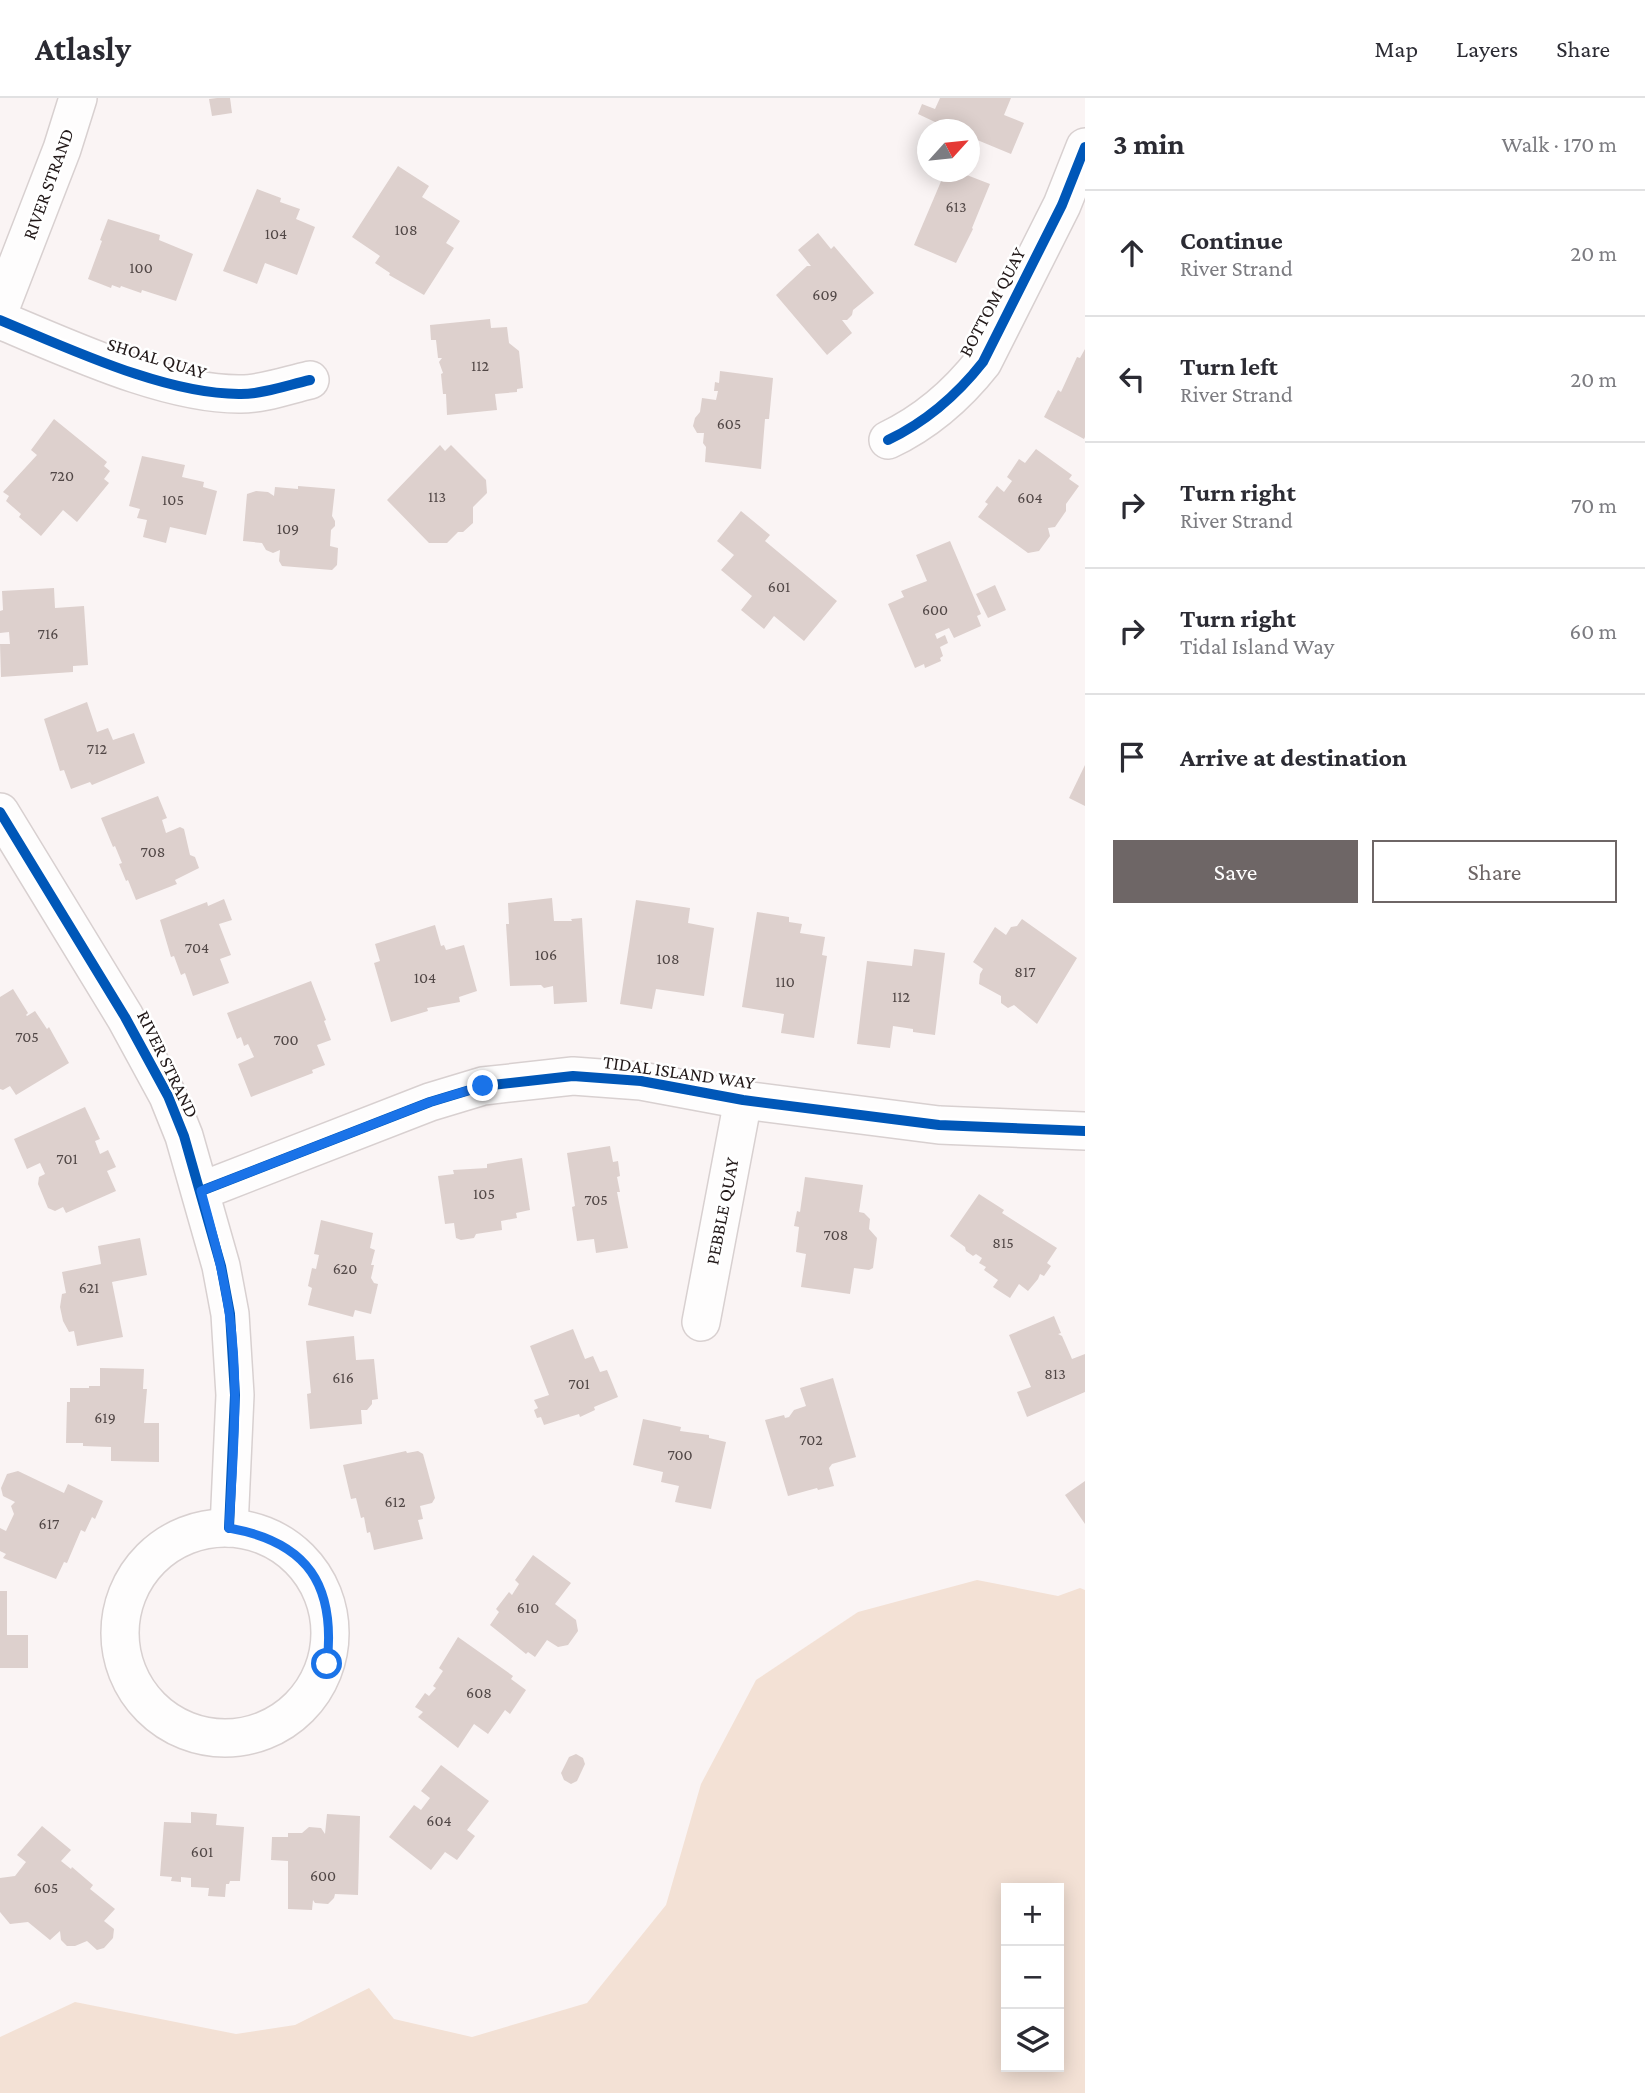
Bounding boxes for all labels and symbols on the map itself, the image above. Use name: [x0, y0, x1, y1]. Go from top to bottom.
north arrow: [917, 119, 980, 182]
street label: RIVER STRAND: [18, 126, 78, 242]
house number: 613: [945, 198, 967, 215]
house number: 108: [395, 221, 417, 238]
house number: 104: [265, 225, 287, 242]
street label: BOTTOM QUAY: [954, 243, 1030, 360]
house number: 100: [129, 259, 153, 276]
house number: 609: [812, 286, 838, 303]
street label: SHOAL QUAY: [105, 333, 210, 383]
house number: 112: [471, 357, 490, 374]
house number: 605: [717, 415, 741, 432]
house number: 720: [50, 467, 74, 484]
house number: 113: [428, 488, 446, 505]
house number: 604: [1017, 489, 1043, 506]
house number: 105: [162, 491, 184, 508]
house number: 109: [277, 520, 299, 537]
house number: 601: [768, 578, 790, 595]
house number: 600: [922, 601, 948, 618]
house number: 716: [38, 625, 58, 642]
house number: 712: [87, 740, 108, 757]
house number: 708: [141, 843, 165, 860]
house number: 704: [185, 939, 209, 956]
house number: 106: [535, 946, 557, 963]
house number: 108: [657, 950, 679, 967]
house number: 817: [1014, 963, 1036, 980]
house number: 104: [414, 969, 436, 986]
house number: 110: [775, 973, 795, 990]
house number: 112: [892, 988, 911, 1005]
street label: RIVER STRAND: [133, 1007, 203, 1121]
house number: 705: [15, 1028, 39, 1045]
house number: 700: [273, 1031, 299, 1048]
street label: TIDAL ISLAND WAY: [602, 1051, 757, 1093]
route end: [467, 1070, 498, 1101]
house number: 701: [56, 1150, 78, 1167]
street label: PEBBLE QUAY: [701, 1155, 743, 1266]
house number: 105: [473, 1185, 495, 1202]
house number: 705: [584, 1191, 608, 1208]
house number: 708: [824, 1226, 848, 1243]
house number: 815: [992, 1234, 1014, 1251]
house number: 620: [333, 1260, 357, 1277]
house number: 621: [79, 1279, 99, 1296]
house number: 813: [1044, 1365, 1066, 1382]
house number: 616: [332, 1369, 354, 1386]
house number: 701: [568, 1375, 590, 1392]
house number: 619: [94, 1409, 116, 1426]
house number: 702: [799, 1431, 823, 1448]
house number: 700: [667, 1446, 693, 1463]
house number: 612: [384, 1493, 406, 1510]
house number: 617: [39, 1515, 60, 1532]
house number: 610: [517, 1599, 539, 1616]
route start: [311, 1648, 342, 1679]
house number: 608: [466, 1684, 492, 1701]
house number: 604: [426, 1812, 452, 1829]
house number: 601: [191, 1843, 213, 1860]
house number: 600: [310, 1867, 336, 1884]
house number: 605: [34, 1879, 58, 1896]

